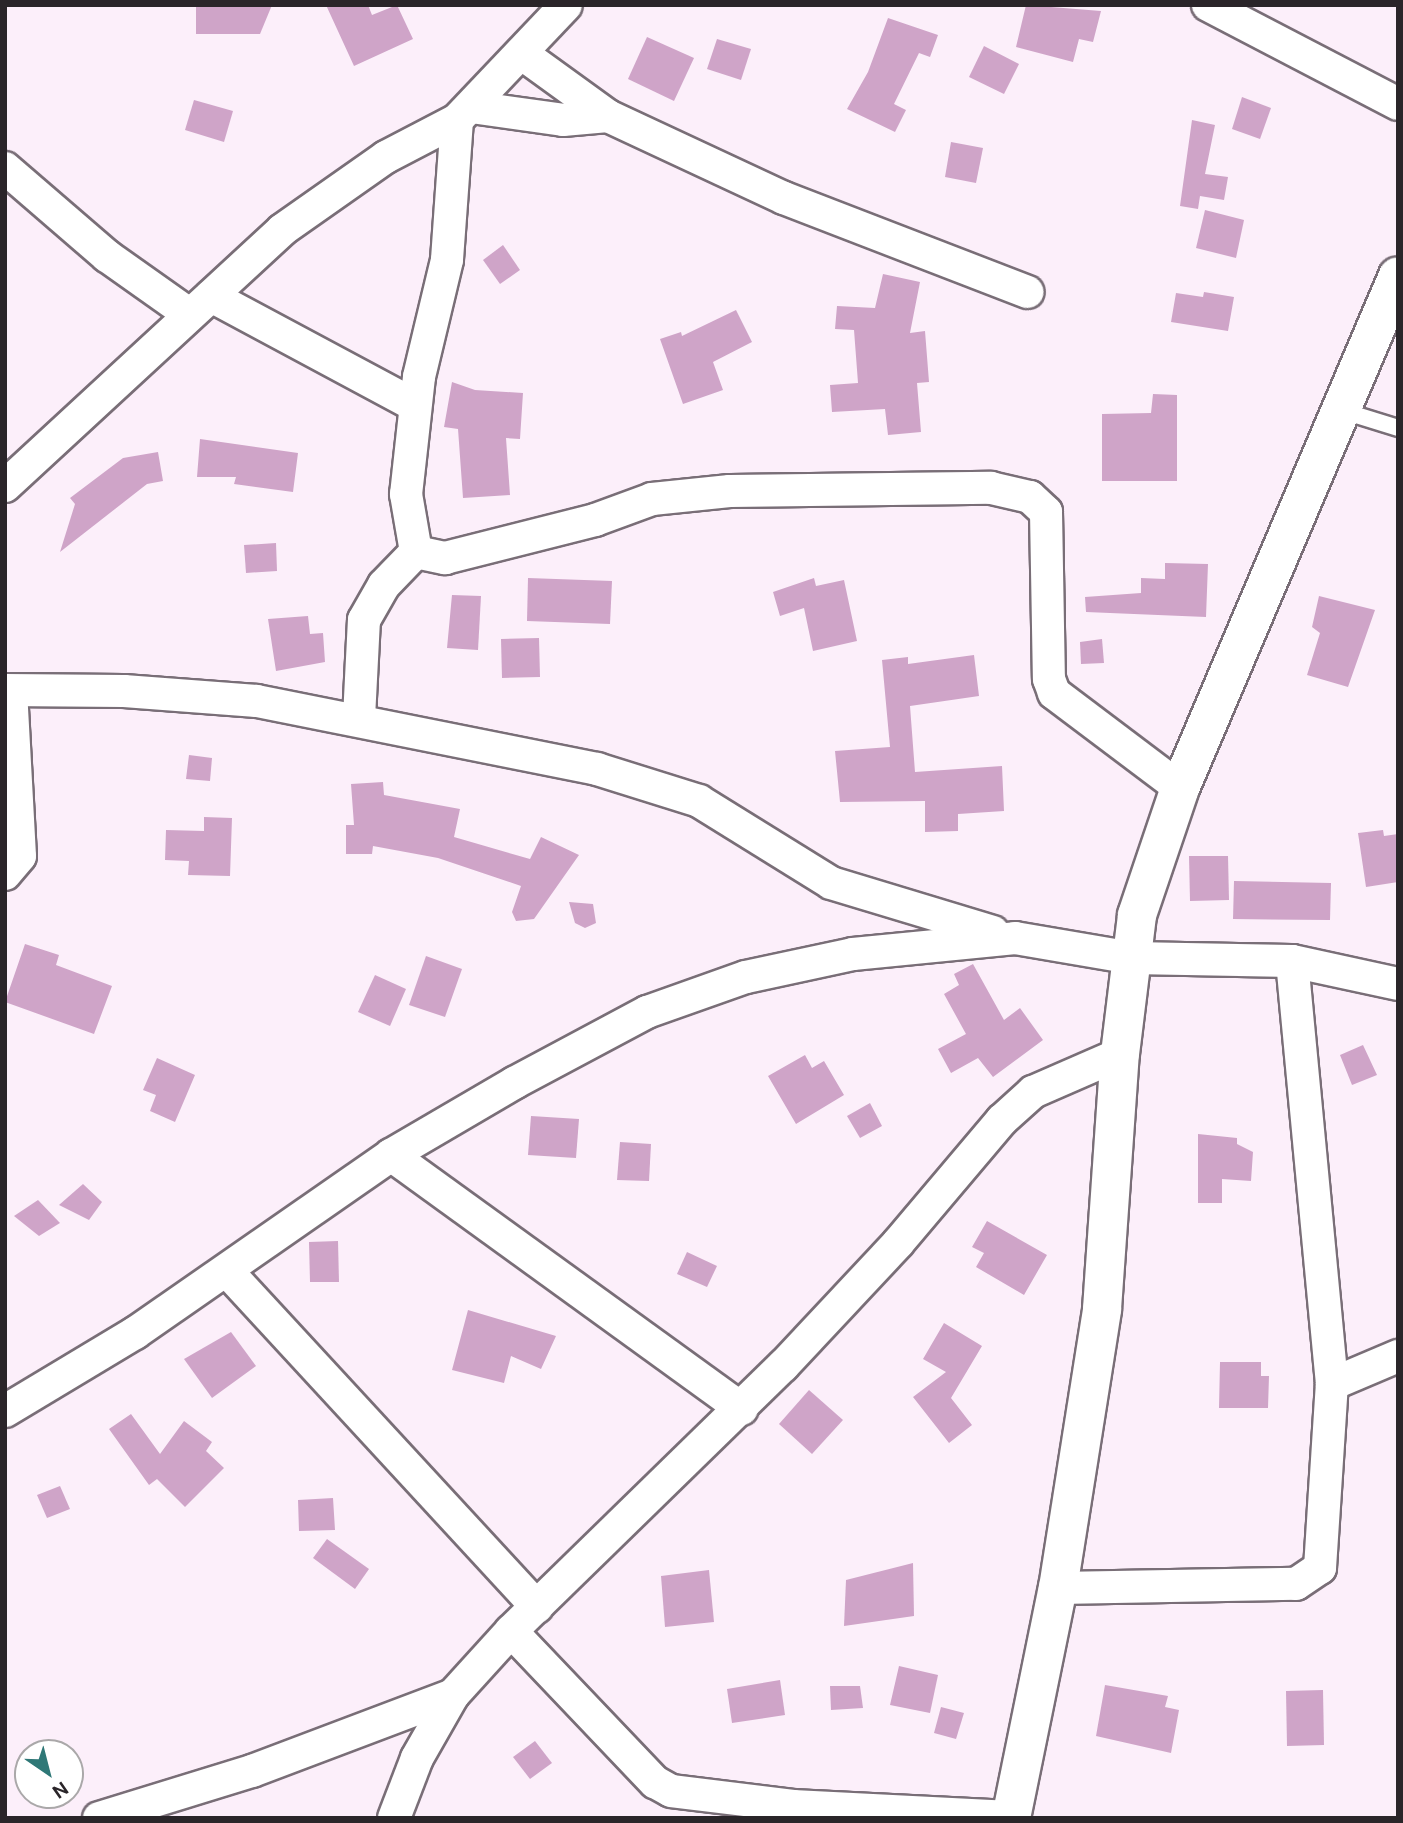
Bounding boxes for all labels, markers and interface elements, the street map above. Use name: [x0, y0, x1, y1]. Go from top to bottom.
north arrow: [14, 1739, 84, 1809]
text: N: [47, 1776, 73, 1804]

